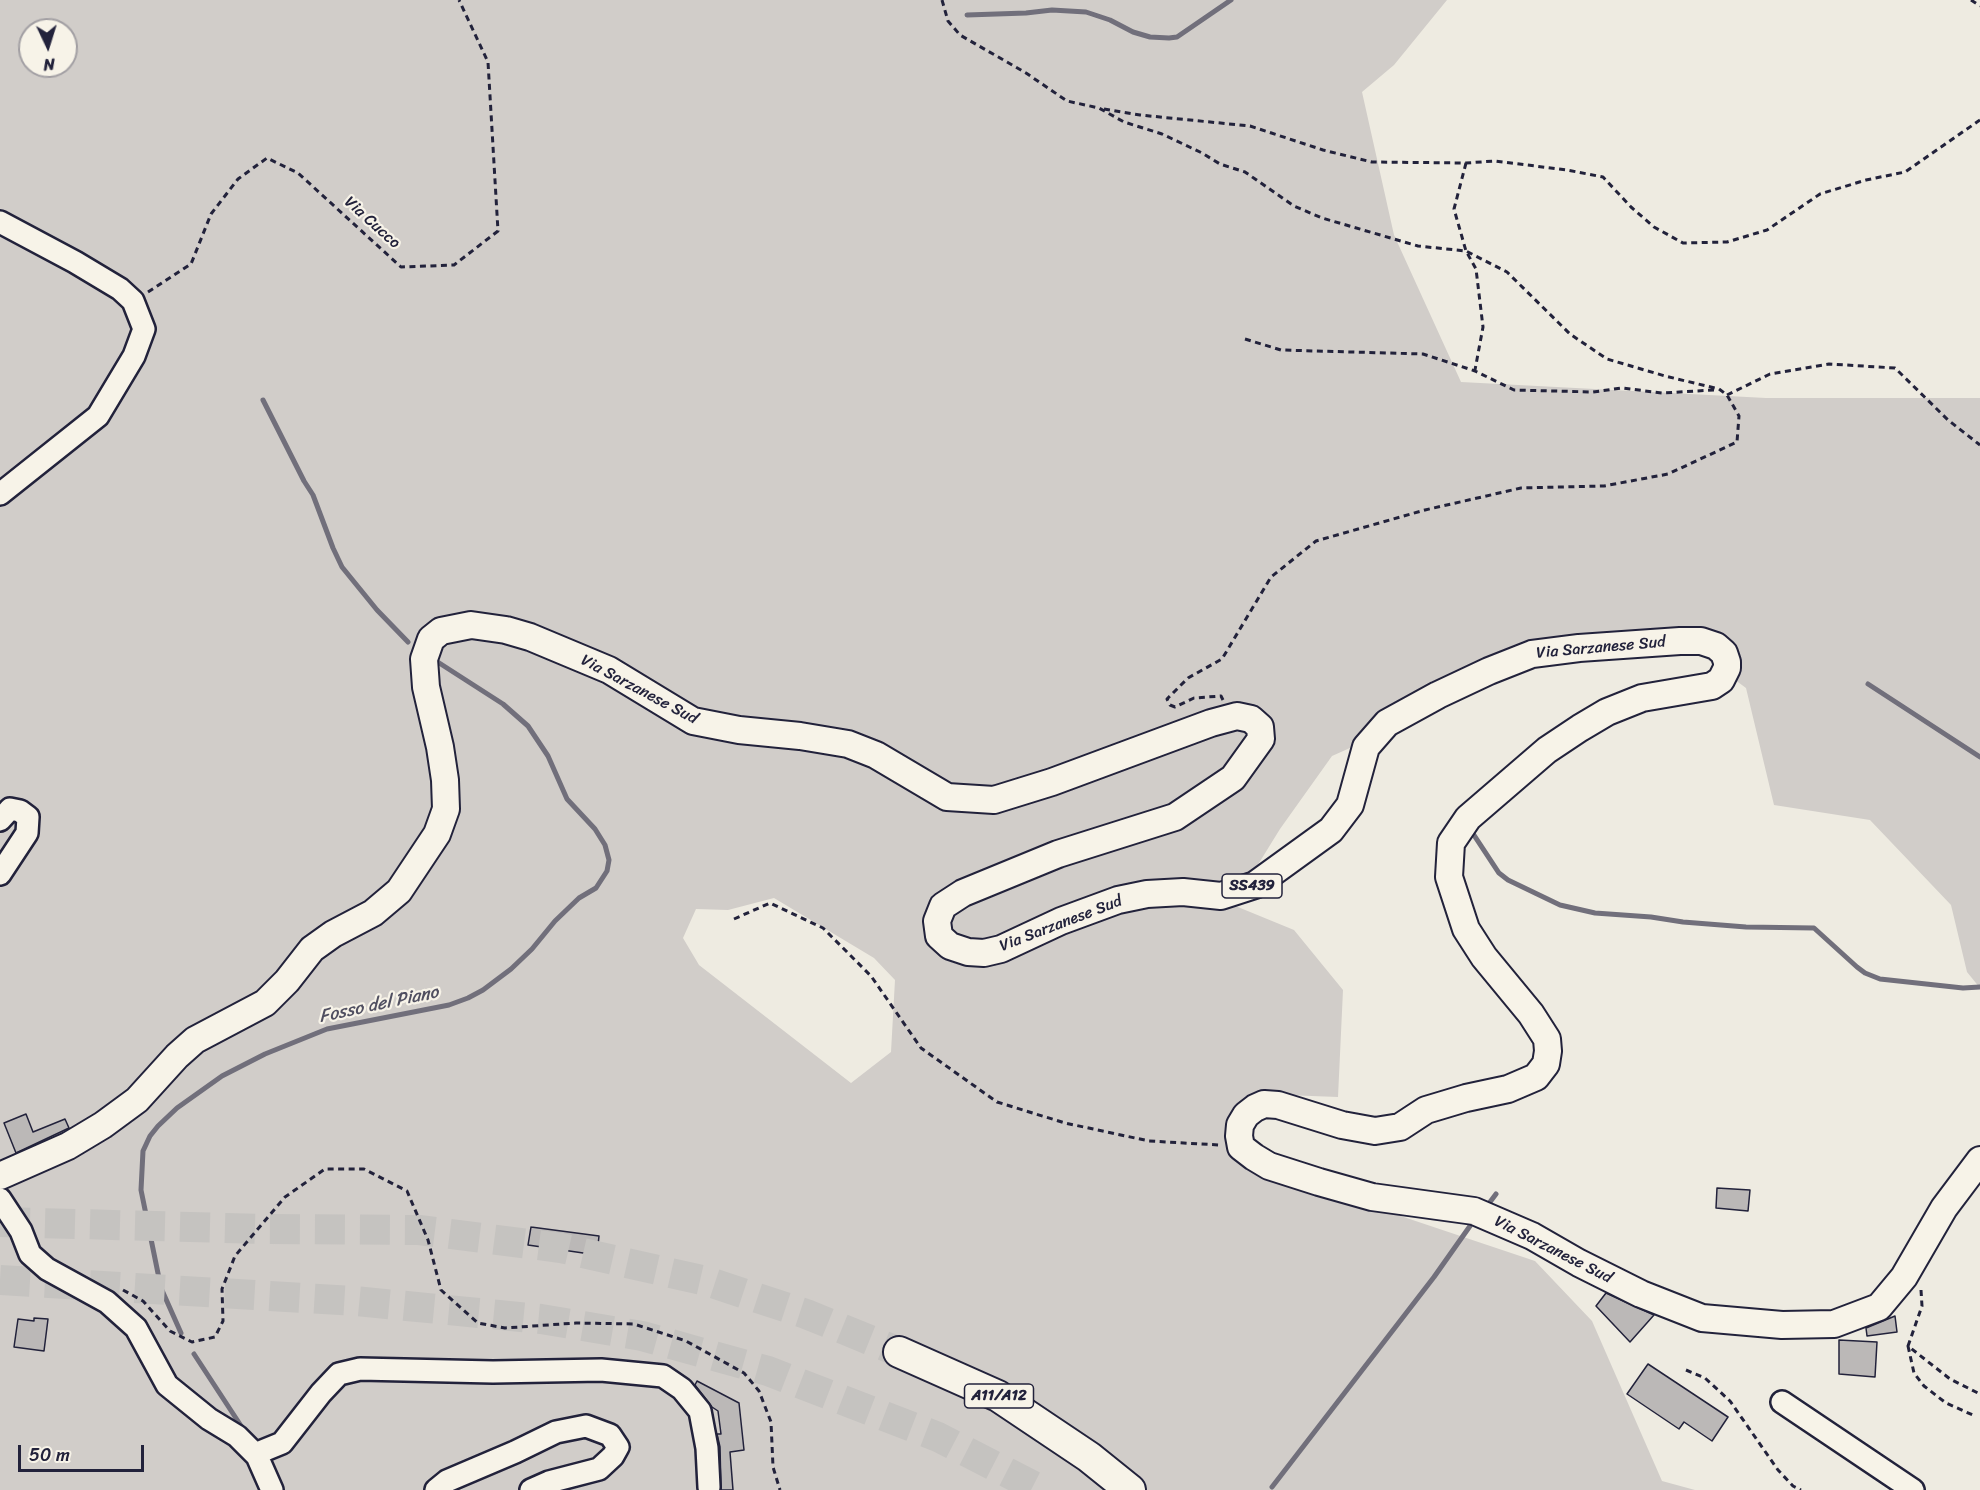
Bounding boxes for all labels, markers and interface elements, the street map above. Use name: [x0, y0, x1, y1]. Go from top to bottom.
north arrow: [18, 18, 78, 78]
text: N: [43, 50, 56, 79]
street label: Via Cucco: [340, 193, 404, 253]
street label: Via Sarzanese Sud: [1536, 633, 1666, 663]
street label: Via Sarzanese Sud: [577, 651, 701, 729]
road number: SS439: [1222, 874, 1282, 898]
street label: Via Sarzanese Sud: [997, 892, 1125, 956]
water label: Fosso del Piano: [317, 982, 441, 1028]
street label: Via Sarzanese Sud: [1491, 1212, 1615, 1288]
road number: A11/A12: [964, 1384, 1034, 1408]
scale bar: [21, 1433, 147, 1471]
text: 50 m: [29, 1439, 70, 1471]

